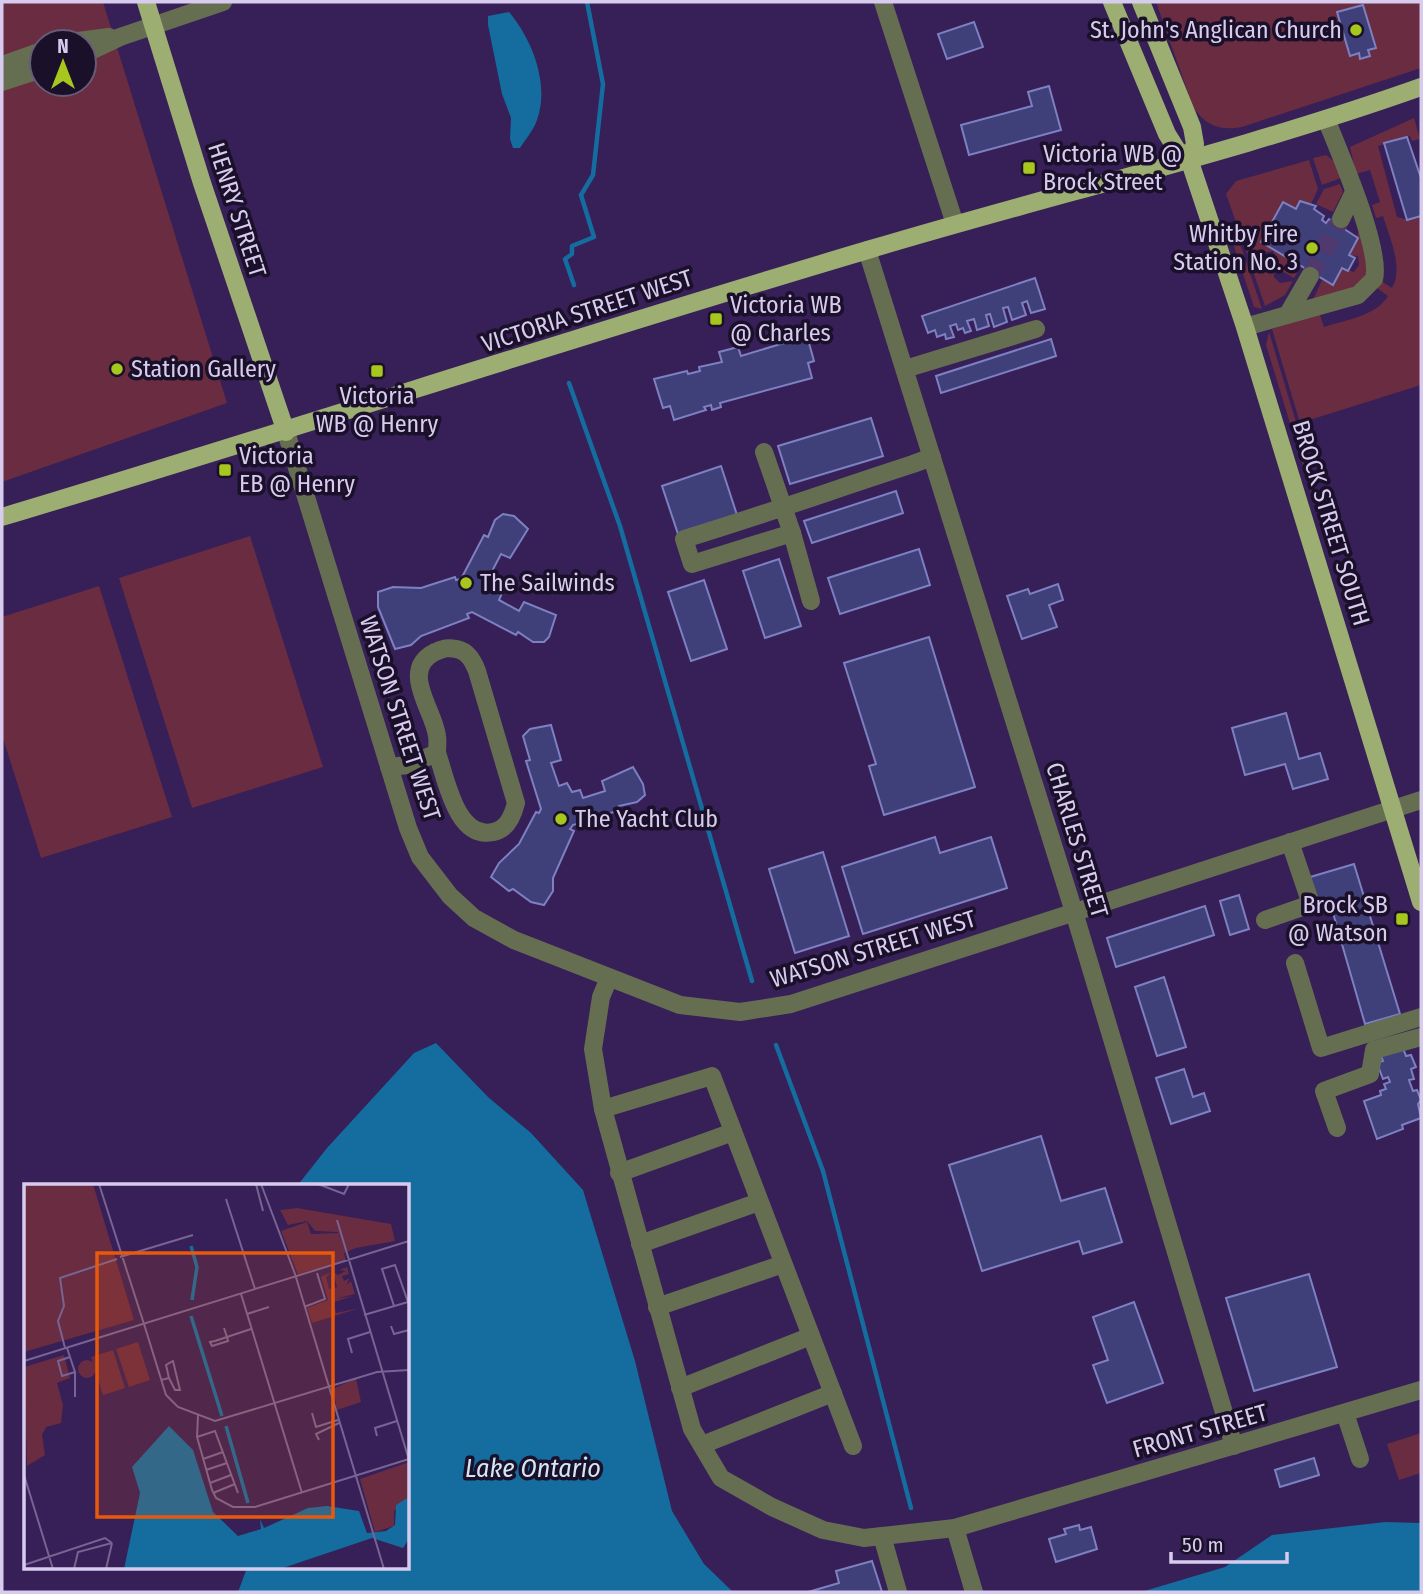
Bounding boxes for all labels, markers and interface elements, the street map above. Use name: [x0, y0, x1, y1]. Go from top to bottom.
place label: St. John's Anglican Church: [1090, 16, 1342, 44]
marker: St. John's Anglican Church: [1348, 22, 1364, 38]
north arrow: [28, 28, 98, 98]
text: N: [57, 35, 69, 58]
street label: HENRY STREET: [202, 139, 272, 281]
place label: Victoria WB @ Brock Street: [1043, 140, 1182, 196]
marker: Victoria WB @ Brock Street: [1021, 160, 1037, 176]
place label: Whitby Fire Station No. 3: [1173, 220, 1298, 276]
marker: Whitby Fire Station No. 3: [1304, 240, 1320, 256]
street label: VICTORIA STREET WEST: [478, 264, 696, 358]
place label: Victoria WB @ Charles: [730, 291, 842, 347]
marker: Victoria WB @ Charles: [708, 311, 724, 327]
place label: Station Gallery: [131, 355, 276, 383]
marker: Station Gallery: [109, 361, 125, 377]
marker: Victoria WB @ Henry: [369, 363, 385, 379]
place label: Victoria WB @ Henry: [316, 382, 439, 438]
street label: BROCK STREET SOUTH: [1286, 417, 1376, 629]
place label: Victoria EB @ Henry: [239, 442, 355, 498]
marker: Victoria EB @ Henry: [217, 462, 233, 478]
place label: The Sailwinds: [480, 569, 615, 597]
marker: The Sailwinds: [458, 575, 474, 591]
street label: WATSON STREET WEST: [354, 612, 446, 824]
street label: CHARLES STREET: [1040, 759, 1114, 921]
place label: The Yacht Club: [575, 805, 718, 833]
marker: The Yacht Club: [553, 811, 569, 827]
place label: Brock SB @ Watson: [1288, 891, 1388, 947]
street label: WATSON STREET WEST: [767, 904, 979, 994]
marker: Brock SB @ Watson: [1394, 911, 1410, 927]
inset map: [24, 1184, 410, 1570]
street label: FRONT STREET: [1129, 1398, 1271, 1464]
water label: Lake Ontario: [465, 1453, 601, 1484]
scale bar: [1171, 1520, 1286, 1564]
text: 50 m: [1182, 1532, 1224, 1558]

